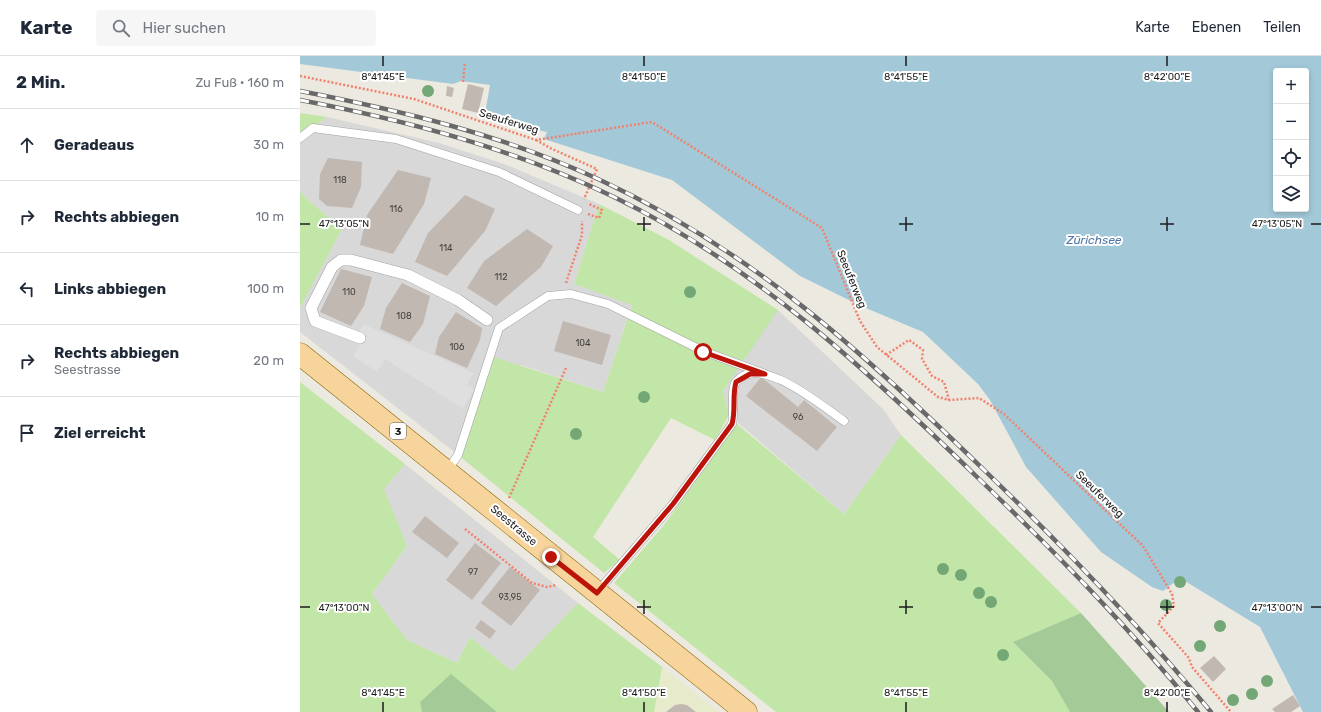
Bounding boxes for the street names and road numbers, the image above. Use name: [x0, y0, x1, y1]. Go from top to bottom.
street label: Seeuferweg: [477, 106, 540, 137]
street label: Seeuferweg: [834, 248, 869, 310]
road number: 3: [390, 423, 406, 439]
street label: Seeuferweg: [1073, 468, 1126, 520]
street label: Seestrasse: [488, 502, 540, 549]

